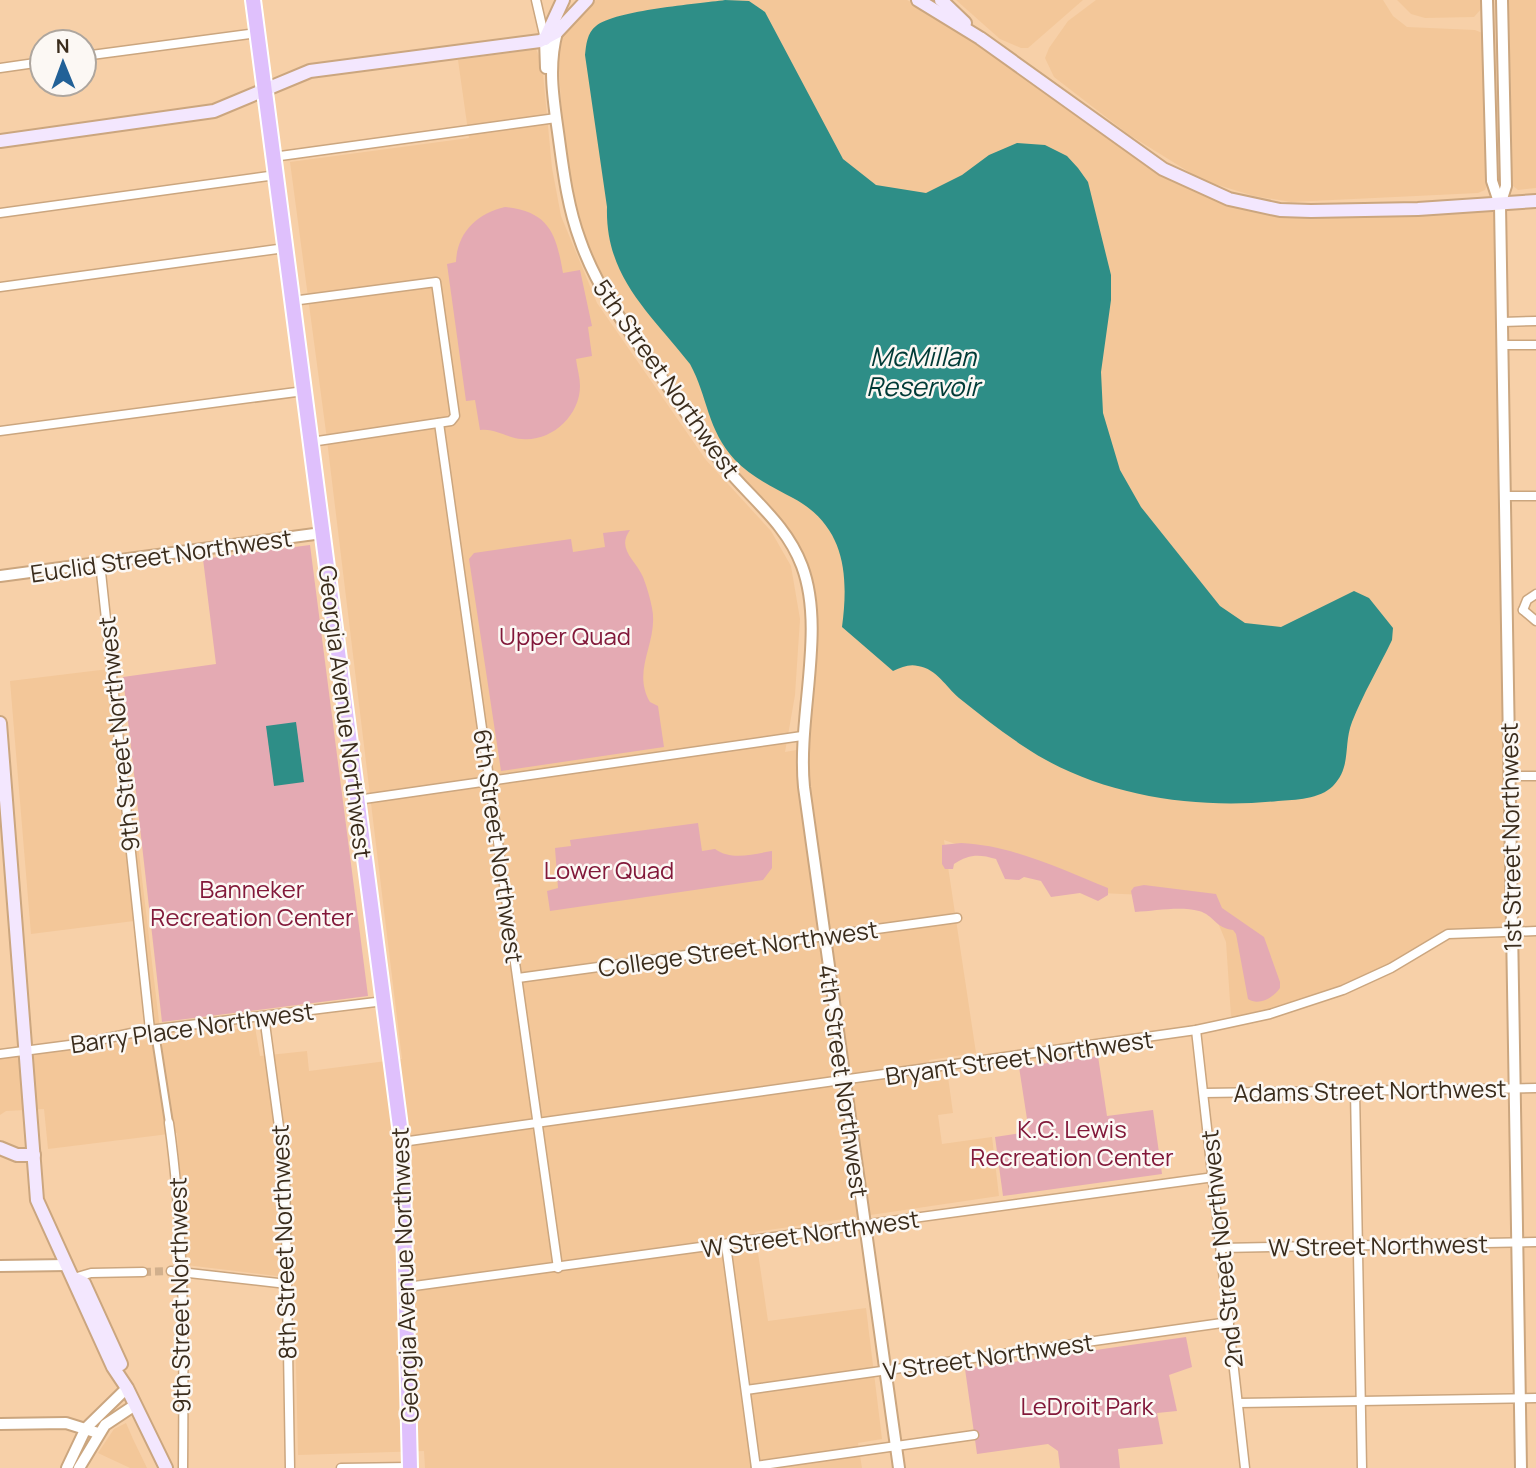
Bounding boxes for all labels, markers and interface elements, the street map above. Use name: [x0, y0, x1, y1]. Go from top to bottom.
north arrow: [28, 28, 98, 98]
text: N: [56, 33, 70, 59]
street label: 5th Street Northwest: [586, 272, 748, 484]
water label: McMillan Reservoir: [866, 338, 983, 404]
street label: Euclid Street Northwest: [28, 520, 294, 590]
street label: Georgia Avenue Northwest: [312, 563, 380, 861]
street label: 9th Street Northwest: [89, 615, 147, 853]
park label: Upper Quad: [499, 619, 631, 652]
street label: 1st Street Northwest: [1492, 722, 1528, 952]
street label: 6th Street Northwest: [466, 727, 532, 965]
park label: Lower Quad: [544, 853, 674, 886]
park label: Banneker Recreation Center: [150, 872, 354, 933]
street label: College Street Northwest: [596, 912, 880, 984]
street label: 4th Street Northwest: [811, 962, 877, 1200]
street label: Barry Place Northwest: [68, 994, 316, 1060]
street label: Bryant Street Northwest: [883, 1022, 1155, 1092]
street label: Adams Street Northwest: [1233, 1071, 1507, 1109]
park label: K.C. Lewis Recreation Center: [970, 1112, 1174, 1173]
street label: 8th Street Northwest: [262, 1124, 304, 1360]
street label: Georgia Avenue Northwest: [382, 1127, 426, 1423]
street label: 2nd Street Northwest: [1192, 1128, 1250, 1370]
street label: 9th Street Northwest: [160, 1177, 198, 1413]
street label: W Street Northwest: [699, 1201, 921, 1265]
street label: W Street Northwest: [1268, 1227, 1488, 1263]
street label: V Street Northwest: [881, 1325, 1095, 1387]
park label: LeDroit Park: [1021, 1389, 1155, 1422]

